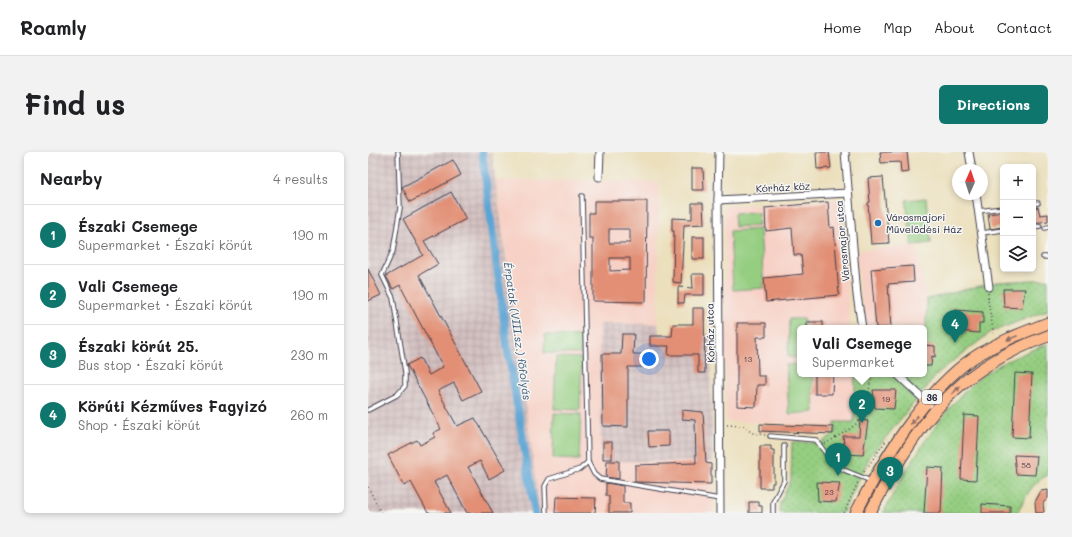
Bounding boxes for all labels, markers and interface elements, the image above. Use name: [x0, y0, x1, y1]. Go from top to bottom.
text: Roamly: [20, 15, 87, 40]
text: Home: [823, 18, 861, 37]
text: Map: [883, 18, 912, 37]
text: About: [934, 18, 975, 37]
text: Contact: [997, 18, 1052, 37]
button: Directions: [939, 85, 1048, 124]
text: Find us: [24, 86, 125, 122]
north arrow: [952, 164, 988, 200]
map controls: [1000, 164, 1036, 272]
button: +: [1000, 164, 1036, 200]
text: Nearby: [40, 167, 102, 189]
text: 4 results: [273, 170, 328, 187]
street label: Kórház köz: [755, 179, 811, 195]
street label: Városmajor utca: [831, 200, 853, 282]
button: −: [1000, 200, 1036, 236]
place label: Városmajori Művelődési Ház: [886, 210, 963, 236]
text: Északi Csemege: [78, 216, 198, 236]
marker: Városmajori Művelődési Ház: [873, 218, 883, 228]
text: 1: [50, 226, 56, 243]
text: 190 m: [292, 226, 328, 243]
text: Supermarket · Északi körút: [78, 236, 253, 253]
button: layers: [1000, 236, 1036, 272]
water label: Érpatak (VIII.sz.) főfolyás: [501, 261, 535, 401]
text: Vali Csemege: [78, 276, 178, 296]
text: 2: [49, 286, 57, 303]
text: 190 m: [292, 286, 328, 303]
text: Supermarket · Északi körút: [78, 296, 253, 313]
street label: Kórház utca: [702, 303, 718, 363]
pin: 4: [942, 310, 968, 343]
popup: [797, 325, 927, 377]
text: Vali Csemege: [812, 333, 912, 353]
one-way arrow: [1005, 335, 1017, 341]
text: Északi körút 25.: [78, 336, 199, 356]
text: 3: [49, 346, 57, 363]
text: 230 m: [291, 346, 328, 363]
your location: [639, 349, 659, 369]
text: Supermarket: [812, 353, 895, 370]
house number: 13: [744, 354, 752, 364]
text: Bus stop · Északi körút: [78, 356, 224, 373]
one-way arrow: [951, 385, 961, 394]
pin: 2: [849, 390, 875, 423]
road number: 36: [922, 390, 942, 404]
house number: 19: [882, 394, 890, 404]
text: Körúti Kézműves Fagyizó: [78, 396, 267, 416]
text: 4: [49, 406, 57, 423]
text: 260 m: [290, 406, 328, 423]
one-way arrow: [910, 414, 918, 425]
text: Shop · Északi körút: [78, 416, 200, 433]
pin: 1: [825, 443, 851, 476]
pin: 3: [877, 457, 903, 490]
house number: 58: [1021, 460, 1031, 470]
house number: 23: [824, 487, 834, 497]

